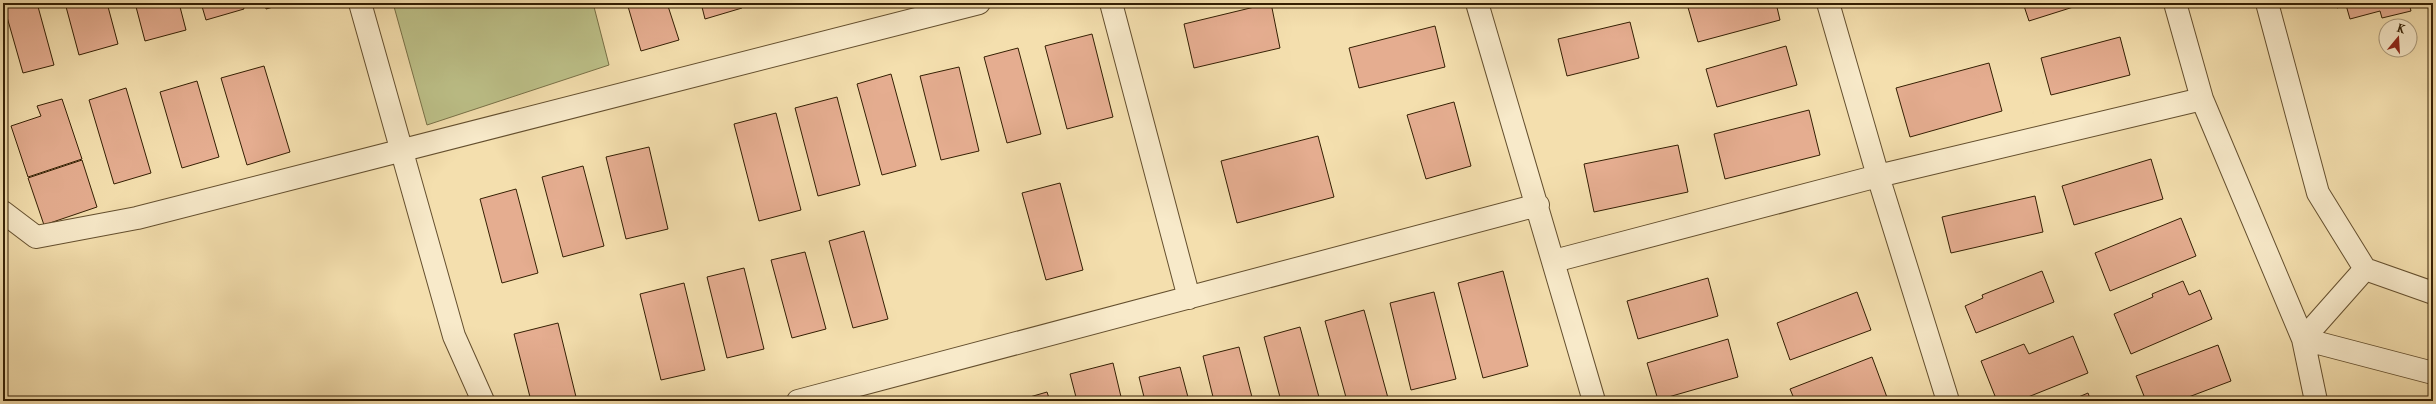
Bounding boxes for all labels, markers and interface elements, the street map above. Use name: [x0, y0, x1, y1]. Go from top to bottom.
north arrow: [2378, 18, 2418, 58]
text: K: [2395, 22, 2408, 37]

